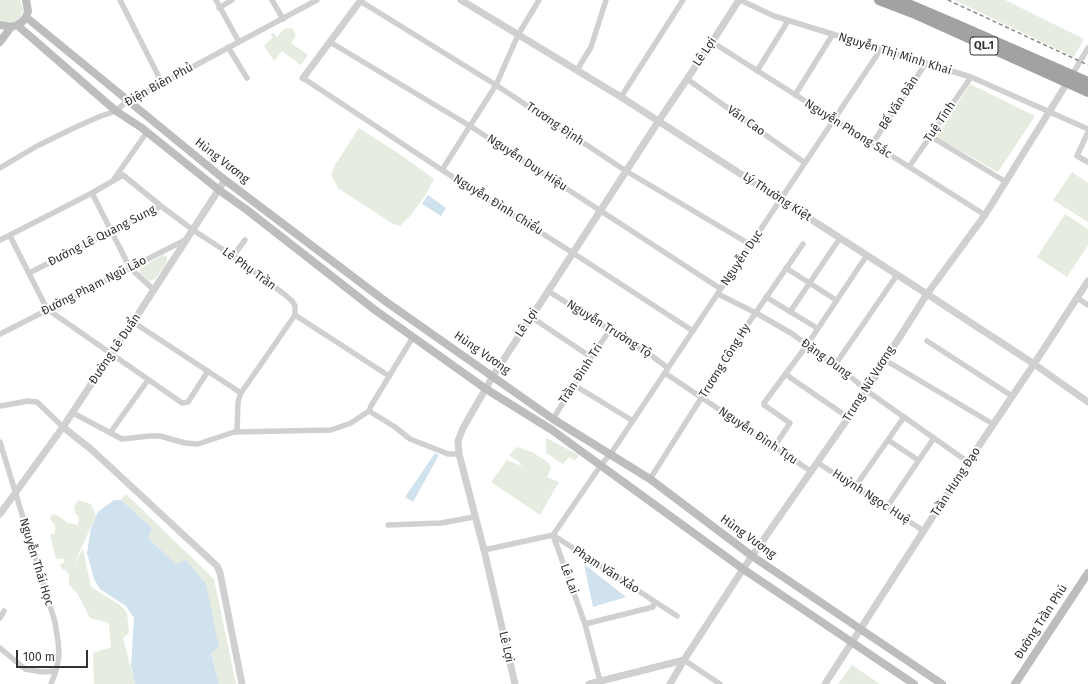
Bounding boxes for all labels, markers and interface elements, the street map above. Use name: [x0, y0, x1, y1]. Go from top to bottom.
street label: Nguyễn Thị Minh Khai: [837, 30, 953, 78]
street label: Lê Lợi: [690, 35, 720, 69]
road number: QL.1: [970, 37, 998, 55]
street label: Điện Biên Phủ: [122, 60, 196, 110]
street label: Bế Văn Đàn: [876, 73, 922, 133]
street label: Nguyễn Phong Sắc: [802, 96, 894, 162]
street label: Trương Định: [523, 99, 587, 149]
street label: Tuệ Tĩnh: [921, 99, 959, 145]
street label: Văn Cao: [724, 103, 768, 139]
street label: Nguyễn Duy Hiệu: [484, 132, 570, 194]
street label: Hùng Vương: [192, 135, 252, 187]
street label: Lý Thường Kiệt: [740, 169, 814, 225]
street label: Nguyễn Đình Chiểu: [451, 172, 545, 238]
street label: Đường Lê Quang Sung: [46, 203, 158, 269]
street label: Nguyễn Dục: [718, 227, 766, 289]
street label: Lê Phụ Trần: [219, 245, 279, 293]
street label: Đường Phạm Ngũ Lão: [39, 253, 149, 319]
street label: Nguyễn Trường Tộ: [564, 297, 654, 361]
street label: Lê Lợi: [512, 306, 542, 340]
street label: Đường Lê Duẩn: [86, 311, 144, 387]
street label: Trương Công Hy: [696, 321, 754, 401]
street label: Hùng Vương: [451, 328, 513, 378]
street label: Đặng Dung: [798, 336, 854, 382]
street label: Trần Đình Tri: [556, 341, 606, 407]
street label: Trưng Nữ Vương: [840, 343, 898, 425]
street label: Nguyễn Đình Tựu: [716, 404, 800, 468]
street label: Trần Hưng Đạo: [928, 445, 984, 519]
street label: Huỳnh Ngọc Huệ: [829, 466, 913, 528]
street label: Hùng Vương: [717, 512, 779, 562]
street label: Nguyễn Thái Học: [16, 516, 56, 608]
street label: Phạm Văn Xảo: [570, 543, 642, 597]
street label: Lê Lai: [557, 562, 581, 596]
street label: Đường Trần Phú: [1012, 582, 1070, 662]
street label: Lê Lợi: [495, 630, 517, 664]
scale bar: [18, 642, 90, 668]
text: 100 m: [23, 650, 55, 664]

